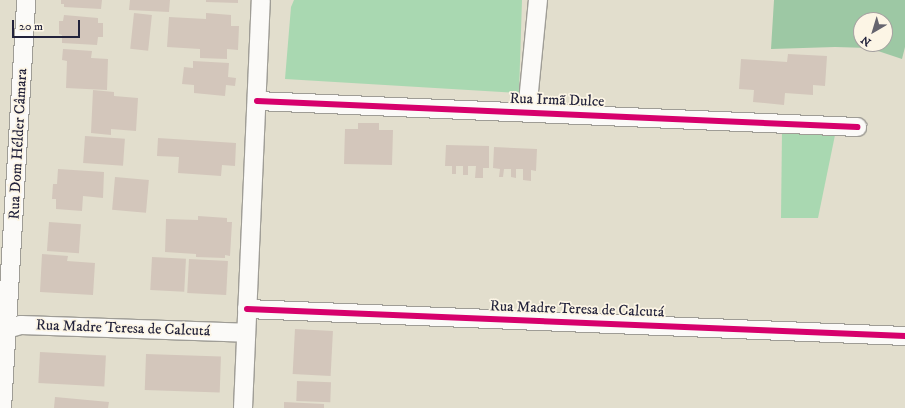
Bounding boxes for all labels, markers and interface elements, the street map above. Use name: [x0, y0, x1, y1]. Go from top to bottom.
scale bar: [14, 12, 82, 38]
north arrow: [853, 12, 893, 52]
text: 20 m: [19, 19, 43, 34]
text: N: [858, 32, 874, 49]
street label: Rua Dom Hélder Câmara: [5, 68, 31, 220]
street label: Rua Irmã Dulce: [509, 89, 605, 111]
street label: Rua Madre Teresa de Calcutá: [490, 297, 664, 321]
street label: Rua Madre Teresa de Calcutá: [36, 316, 210, 340]

